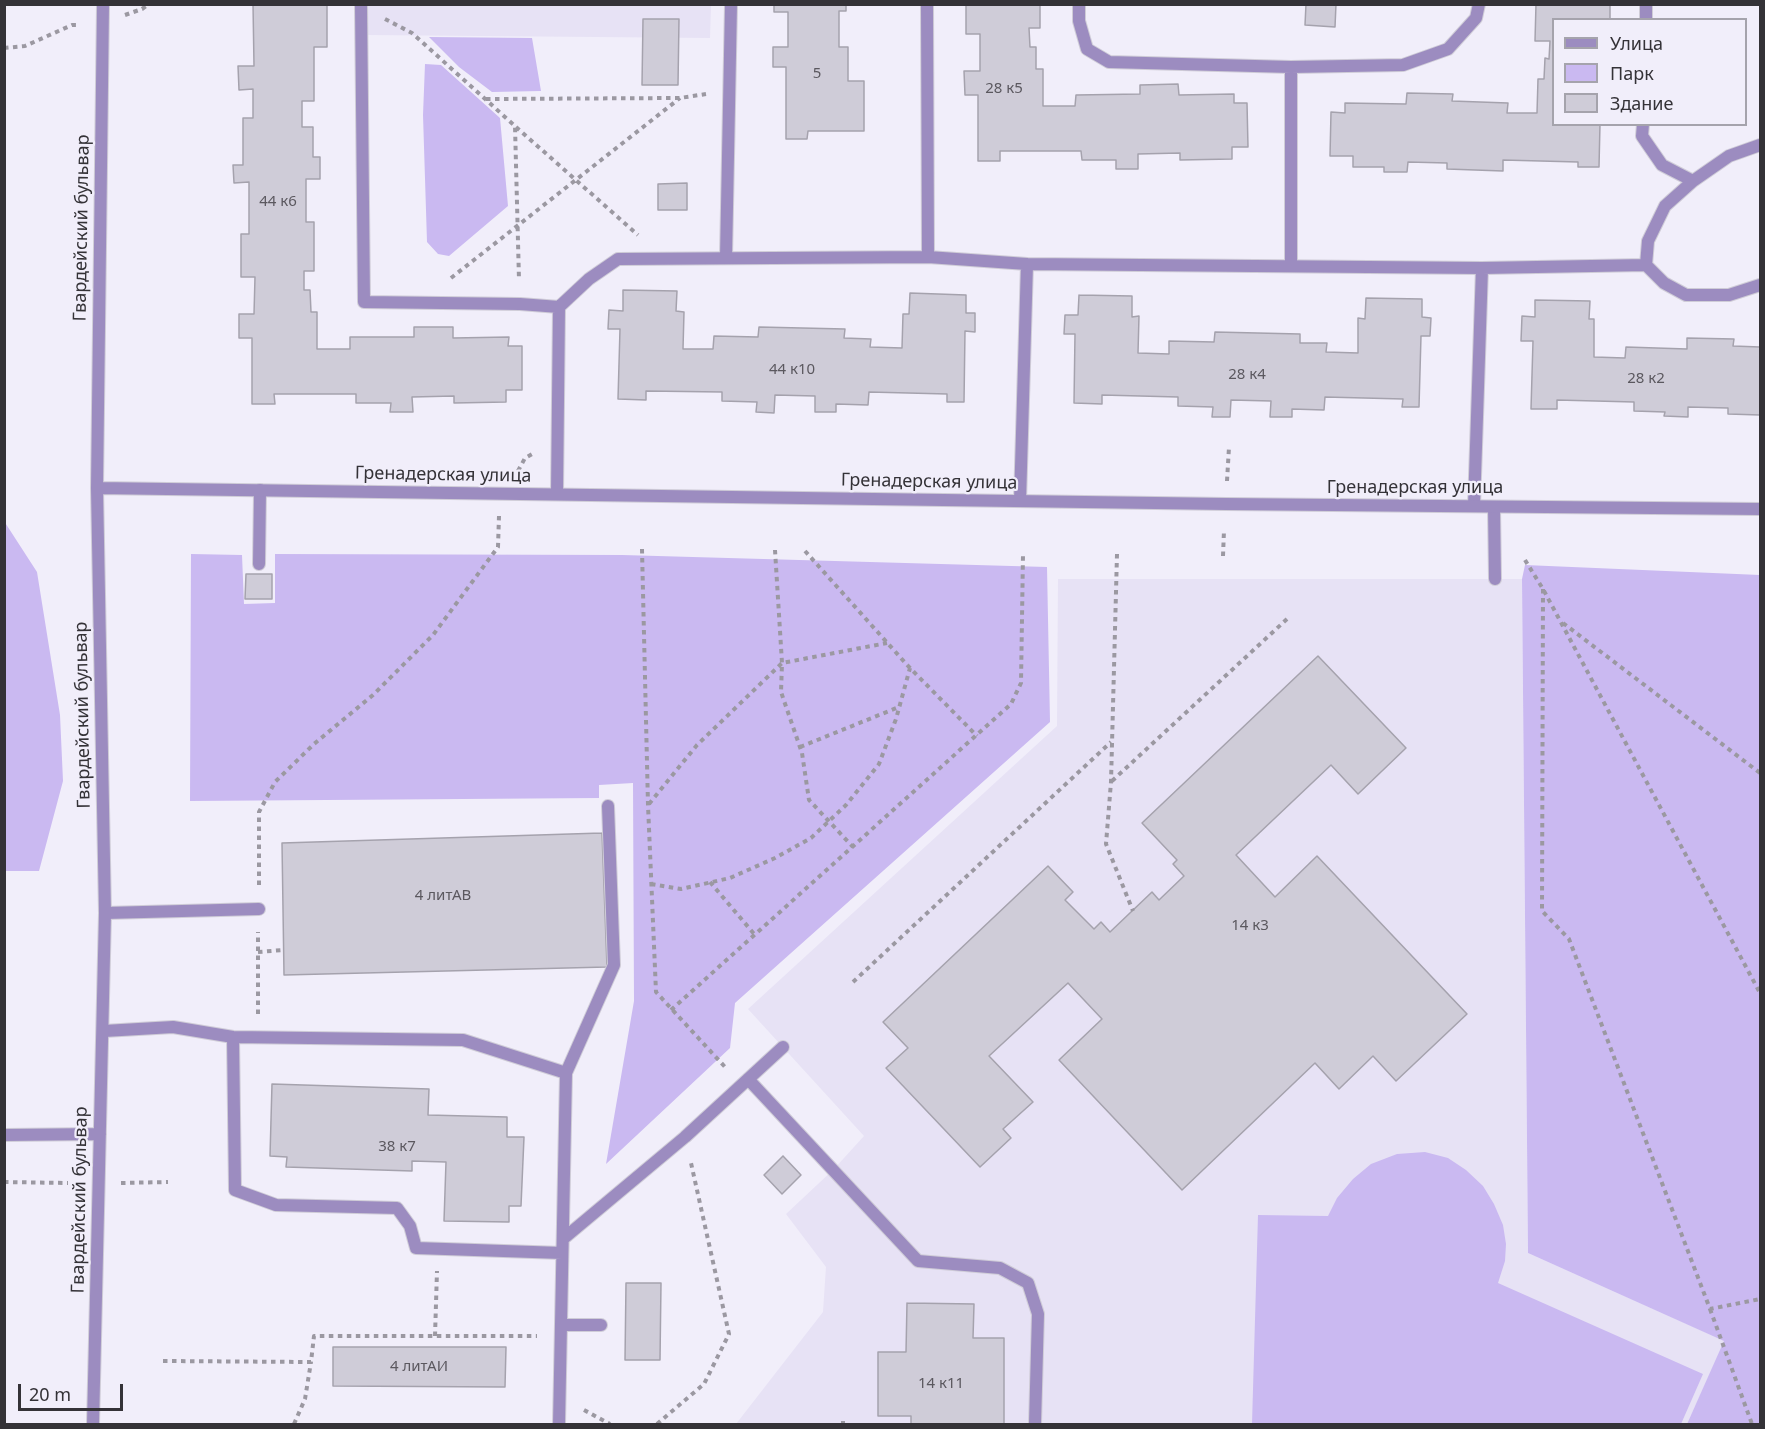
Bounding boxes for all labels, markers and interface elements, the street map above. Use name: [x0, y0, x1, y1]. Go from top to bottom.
legend: [1552, 18, 1747, 126]
text: Улица: [1610, 31, 1663, 55]
text: Парк: [1610, 61, 1654, 85]
house number: 5: [813, 65, 821, 83]
house number: 28 к5: [985, 80, 1023, 98]
text: Здание: [1610, 91, 1673, 115]
street label: Гвардейский бульвар: [70, 134, 94, 322]
house number: 44 к6: [259, 193, 297, 211]
house number: 44 к10: [769, 361, 815, 379]
house number: 28 к4: [1228, 366, 1266, 384]
house number: 28 к2: [1627, 370, 1665, 388]
street label: Гренадерская улица: [355, 463, 531, 487]
street label: Гренадерская улица: [841, 470, 1017, 494]
street label: Гренадерская улица: [1327, 477, 1503, 499]
street label: Гвардейский бульвар: [71, 621, 95, 809]
house number: 4 литАВ: [415, 887, 471, 905]
house number: 14 к3: [1231, 917, 1269, 935]
street label: Гвардейский бульвар: [68, 1106, 92, 1294]
house number: 38 к7: [378, 1138, 416, 1156]
house number: 4 литАИ: [390, 1358, 448, 1376]
scale bar: [21, 1372, 126, 1410]
house number: 14 к11: [918, 1375, 964, 1393]
text: 20 m: [29, 1382, 71, 1406]

